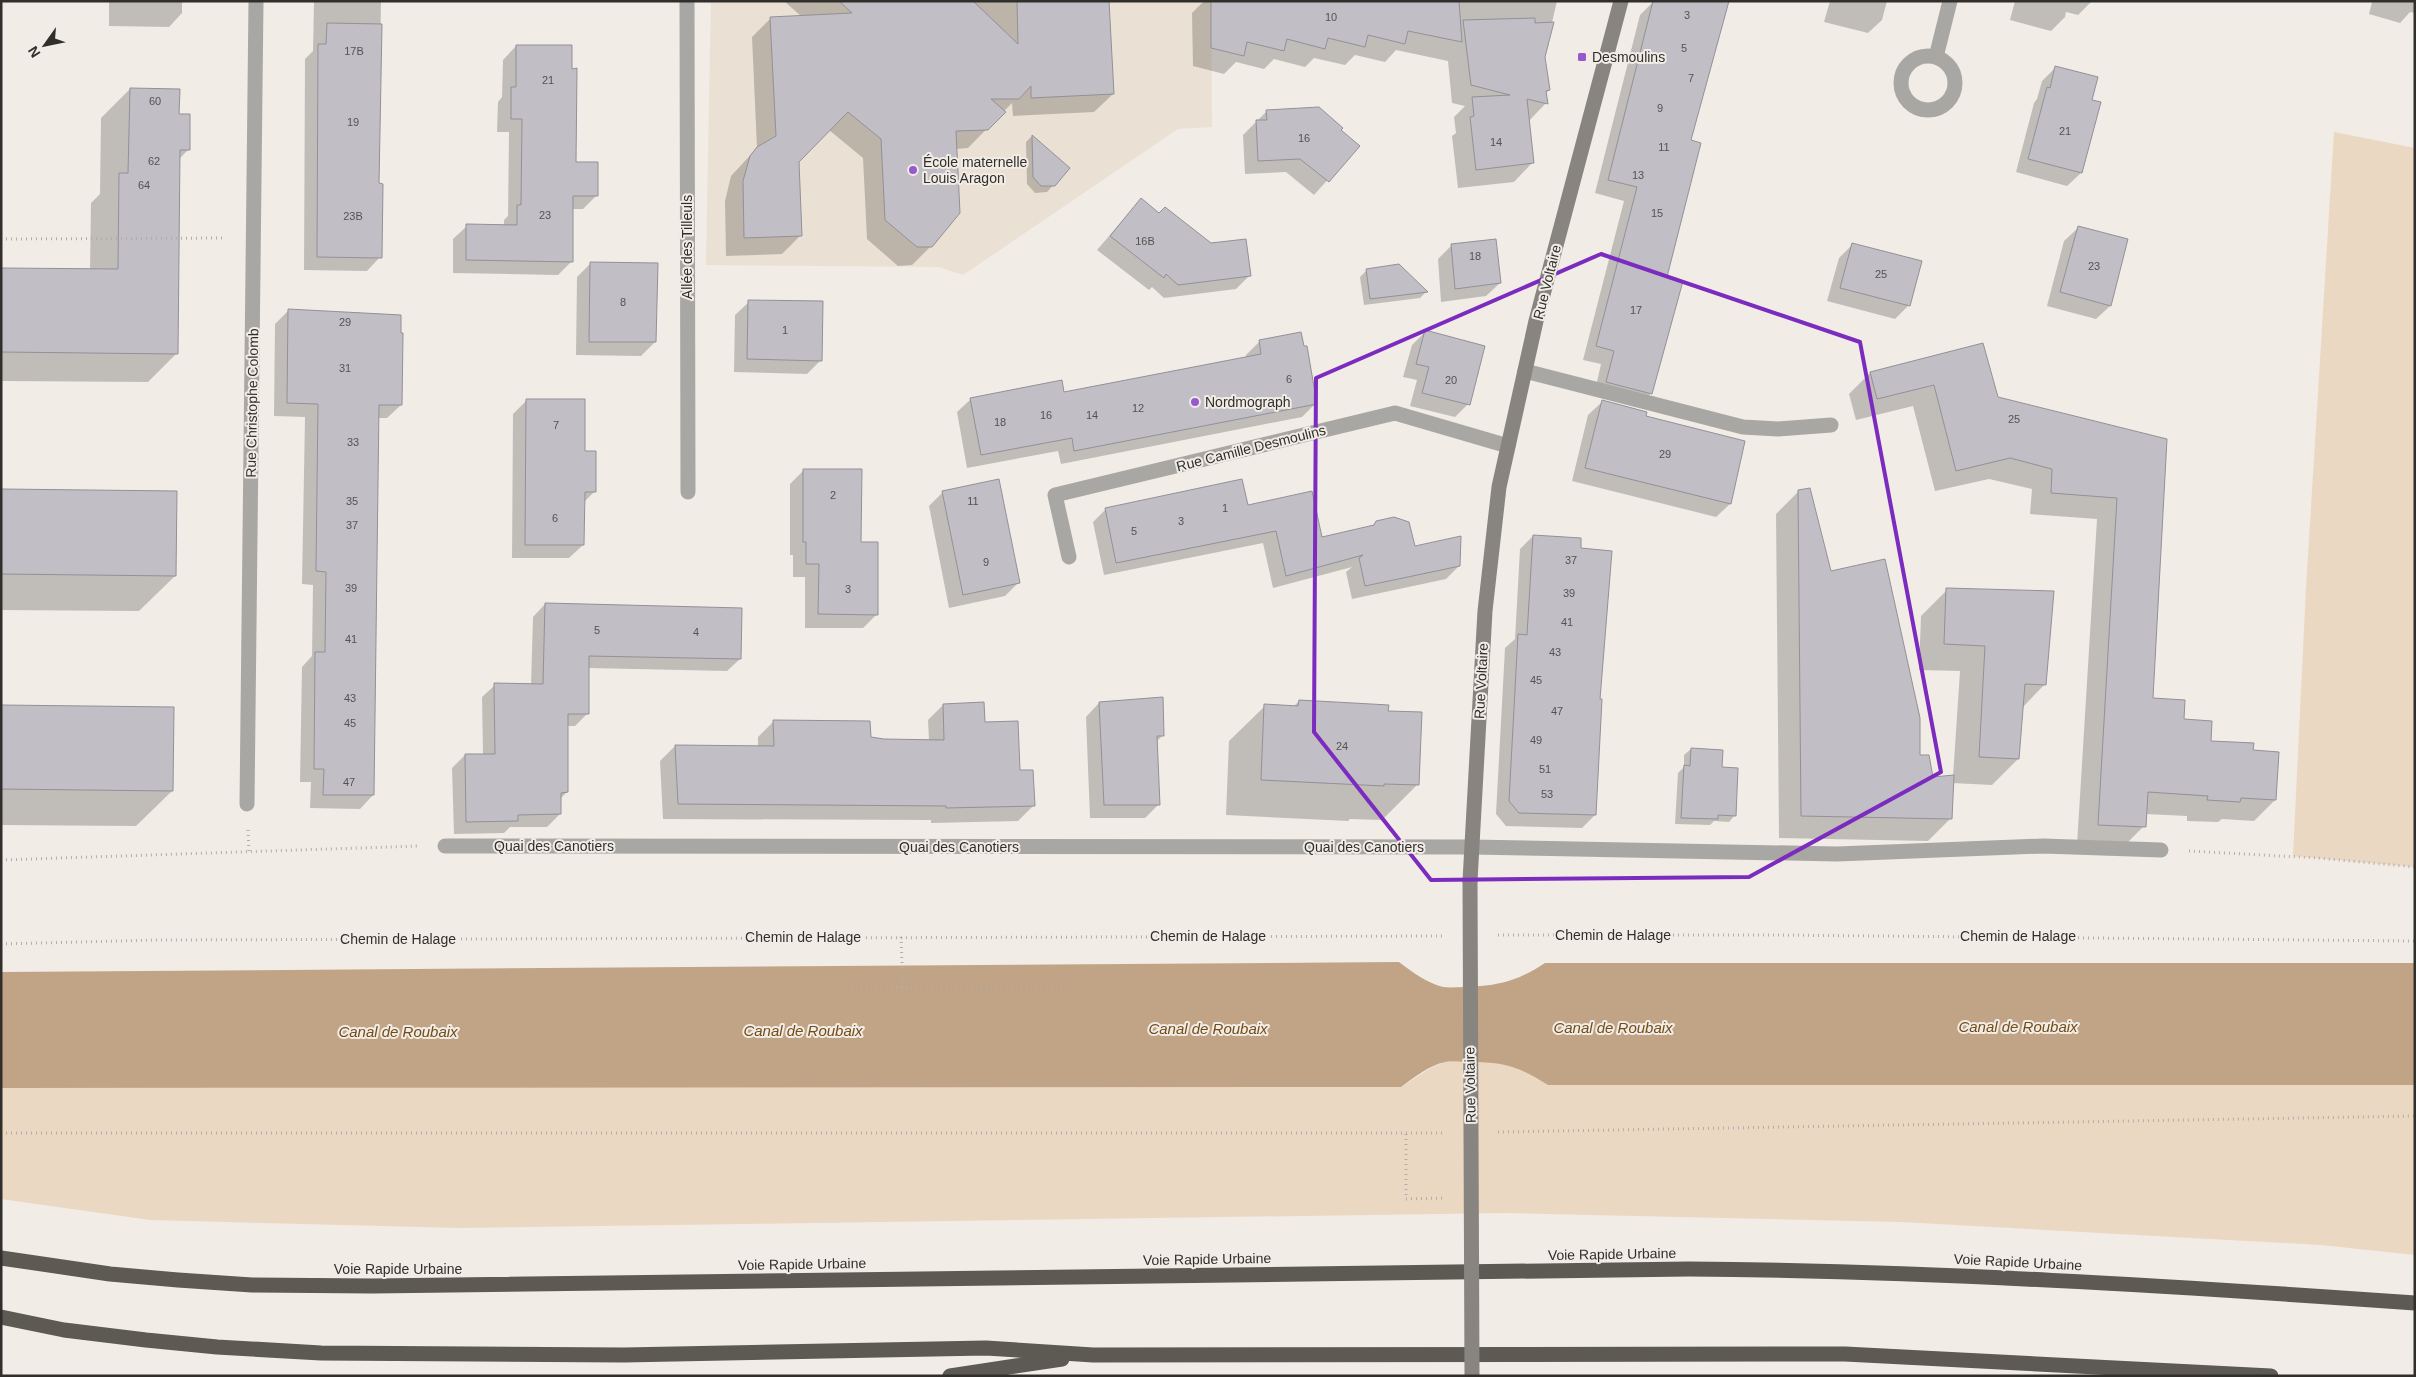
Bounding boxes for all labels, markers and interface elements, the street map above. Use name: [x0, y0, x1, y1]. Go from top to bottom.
house number: 3: [1684, 9, 1690, 21]
house number: 10: [1325, 11, 1337, 23]
north arrow: [20, 20, 70, 70]
house number: 5: [1681, 42, 1687, 54]
text: N: [25, 43, 44, 61]
house number: 17B: [344, 45, 364, 57]
place label: Desmoulins: [1592, 49, 1665, 65]
marker: Desmoulins: [1576, 51, 1588, 63]
house number: 7: [1688, 72, 1694, 84]
house number: 21: [542, 74, 554, 86]
house number: 60: [149, 95, 161, 107]
house number: 9: [1657, 102, 1663, 114]
house number: 19: [347, 116, 359, 128]
house number: 21: [2059, 125, 2071, 137]
house number: 16: [1298, 132, 1310, 144]
house number: 14: [1490, 136, 1502, 148]
house number: 11: [1658, 141, 1670, 153]
place label: École maternelle Louis Aragon: [923, 154, 1027, 186]
house number: 62: [148, 155, 160, 167]
marker: École maternelle Louis Aragon: [907, 164, 919, 176]
house number: 13: [1632, 169, 1644, 181]
house number: 64: [138, 179, 150, 191]
street label: Allée des Tilleuls: [679, 195, 695, 299]
house number: 15: [1651, 207, 1663, 219]
house number: 23: [539, 209, 551, 221]
house number: 23B: [343, 210, 363, 222]
house number: 16B: [1135, 235, 1155, 247]
street label: Rue Voltaire: [1530, 243, 1564, 321]
house number: 18: [1469, 250, 1481, 262]
house number: 23: [2088, 260, 2100, 272]
house number: 25: [1875, 268, 1887, 280]
house number: 8: [620, 296, 626, 308]
house number: 17: [1630, 304, 1642, 316]
house number: 29: [339, 316, 351, 328]
house number: 1: [782, 324, 788, 336]
street label: Rue Christophe Colomb: [243, 328, 261, 478]
house number: 31: [339, 362, 351, 374]
house number: 6: [1286, 373, 1292, 385]
house number: 20: [1445, 374, 1457, 386]
place label: Nordmograph: [1205, 394, 1291, 410]
marker: Nordmograph: [1189, 396, 1201, 408]
house number: 12: [1132, 402, 1144, 414]
house number: 16: [1040, 409, 1052, 421]
house number: 14: [1086, 409, 1098, 421]
house number: 25: [2008, 413, 2020, 425]
house number: 18: [994, 416, 1006, 428]
house number: 7: [553, 419, 559, 431]
street label: Rue Camille Desmoulins: [1175, 422, 1327, 474]
house number: 33: [347, 436, 359, 448]
house number: 29: [1659, 448, 1671, 460]
house number: 2: [830, 489, 836, 501]
house number: 35: [346, 495, 358, 507]
house number: 11: [967, 495, 979, 507]
house number: 1: [1222, 502, 1228, 514]
house number: 6: [552, 512, 558, 524]
house number: 3: [1178, 515, 1184, 527]
house number: 37: [346, 519, 358, 531]
house number: 5: [1131, 525, 1137, 537]
house number: 37: [1565, 554, 1577, 566]
house number: 9: [983, 556, 989, 568]
house number: 39: [345, 582, 357, 594]
house number: 3: [845, 583, 851, 595]
house number: 39: [1563, 587, 1575, 599]
house number: 41: [1561, 616, 1573, 628]
house number: 5: [594, 624, 600, 636]
house number: 4: [693, 626, 699, 638]
house number: 41: [345, 633, 357, 645]
street label: Rue Voltaire: [1471, 642, 1491, 720]
house number: 43: [1549, 646, 1561, 658]
house number: 45: [1530, 674, 1542, 686]
house number: 43: [344, 692, 356, 704]
house number: 47: [1551, 705, 1563, 717]
house number: 45: [344, 717, 356, 729]
house number: 49: [1530, 734, 1542, 746]
house number: 24: [1336, 740, 1348, 752]
house number: 51: [1539, 763, 1551, 775]
house number: 47: [343, 776, 355, 788]
house number: 53: [1541, 788, 1553, 800]
street label: Quai des Canotiers: [494, 838, 614, 854]
street label: Quai des Canotiers: [899, 839, 1019, 855]
street label: Quai des Canotiers: [1304, 839, 1424, 855]
street label: Chemin de Halage: [1555, 927, 1671, 943]
street label: Chemin de Halage: [1150, 928, 1266, 944]
street label: Chemin de Halage: [1960, 928, 2076, 944]
street label: Chemin de Halage: [745, 929, 861, 945]
street label: Chemin de Halage: [340, 931, 456, 947]
water label: Canal de Roubaix: [1958, 1018, 2078, 1035]
water label: Canal de Roubaix: [1553, 1019, 1673, 1036]
water label: Canal de Roubaix: [1148, 1020, 1268, 1037]
water label: Canal de Roubaix: [743, 1022, 863, 1039]
water label: Canal de Roubaix: [338, 1023, 458, 1040]
street label: Rue Voltaire: [1461, 1047, 1479, 1123]
street label: Voie Rapide Urbaine: [1548, 1245, 1677, 1263]
street label: Voie Rapide Urbaine: [1143, 1250, 1272, 1268]
street label: Voie Rapide Urbaine: [1953, 1251, 2083, 1273]
street label: Voie Rapide Urbaine: [738, 1255, 867, 1273]
street label: Voie Rapide Urbaine: [334, 1261, 462, 1277]

